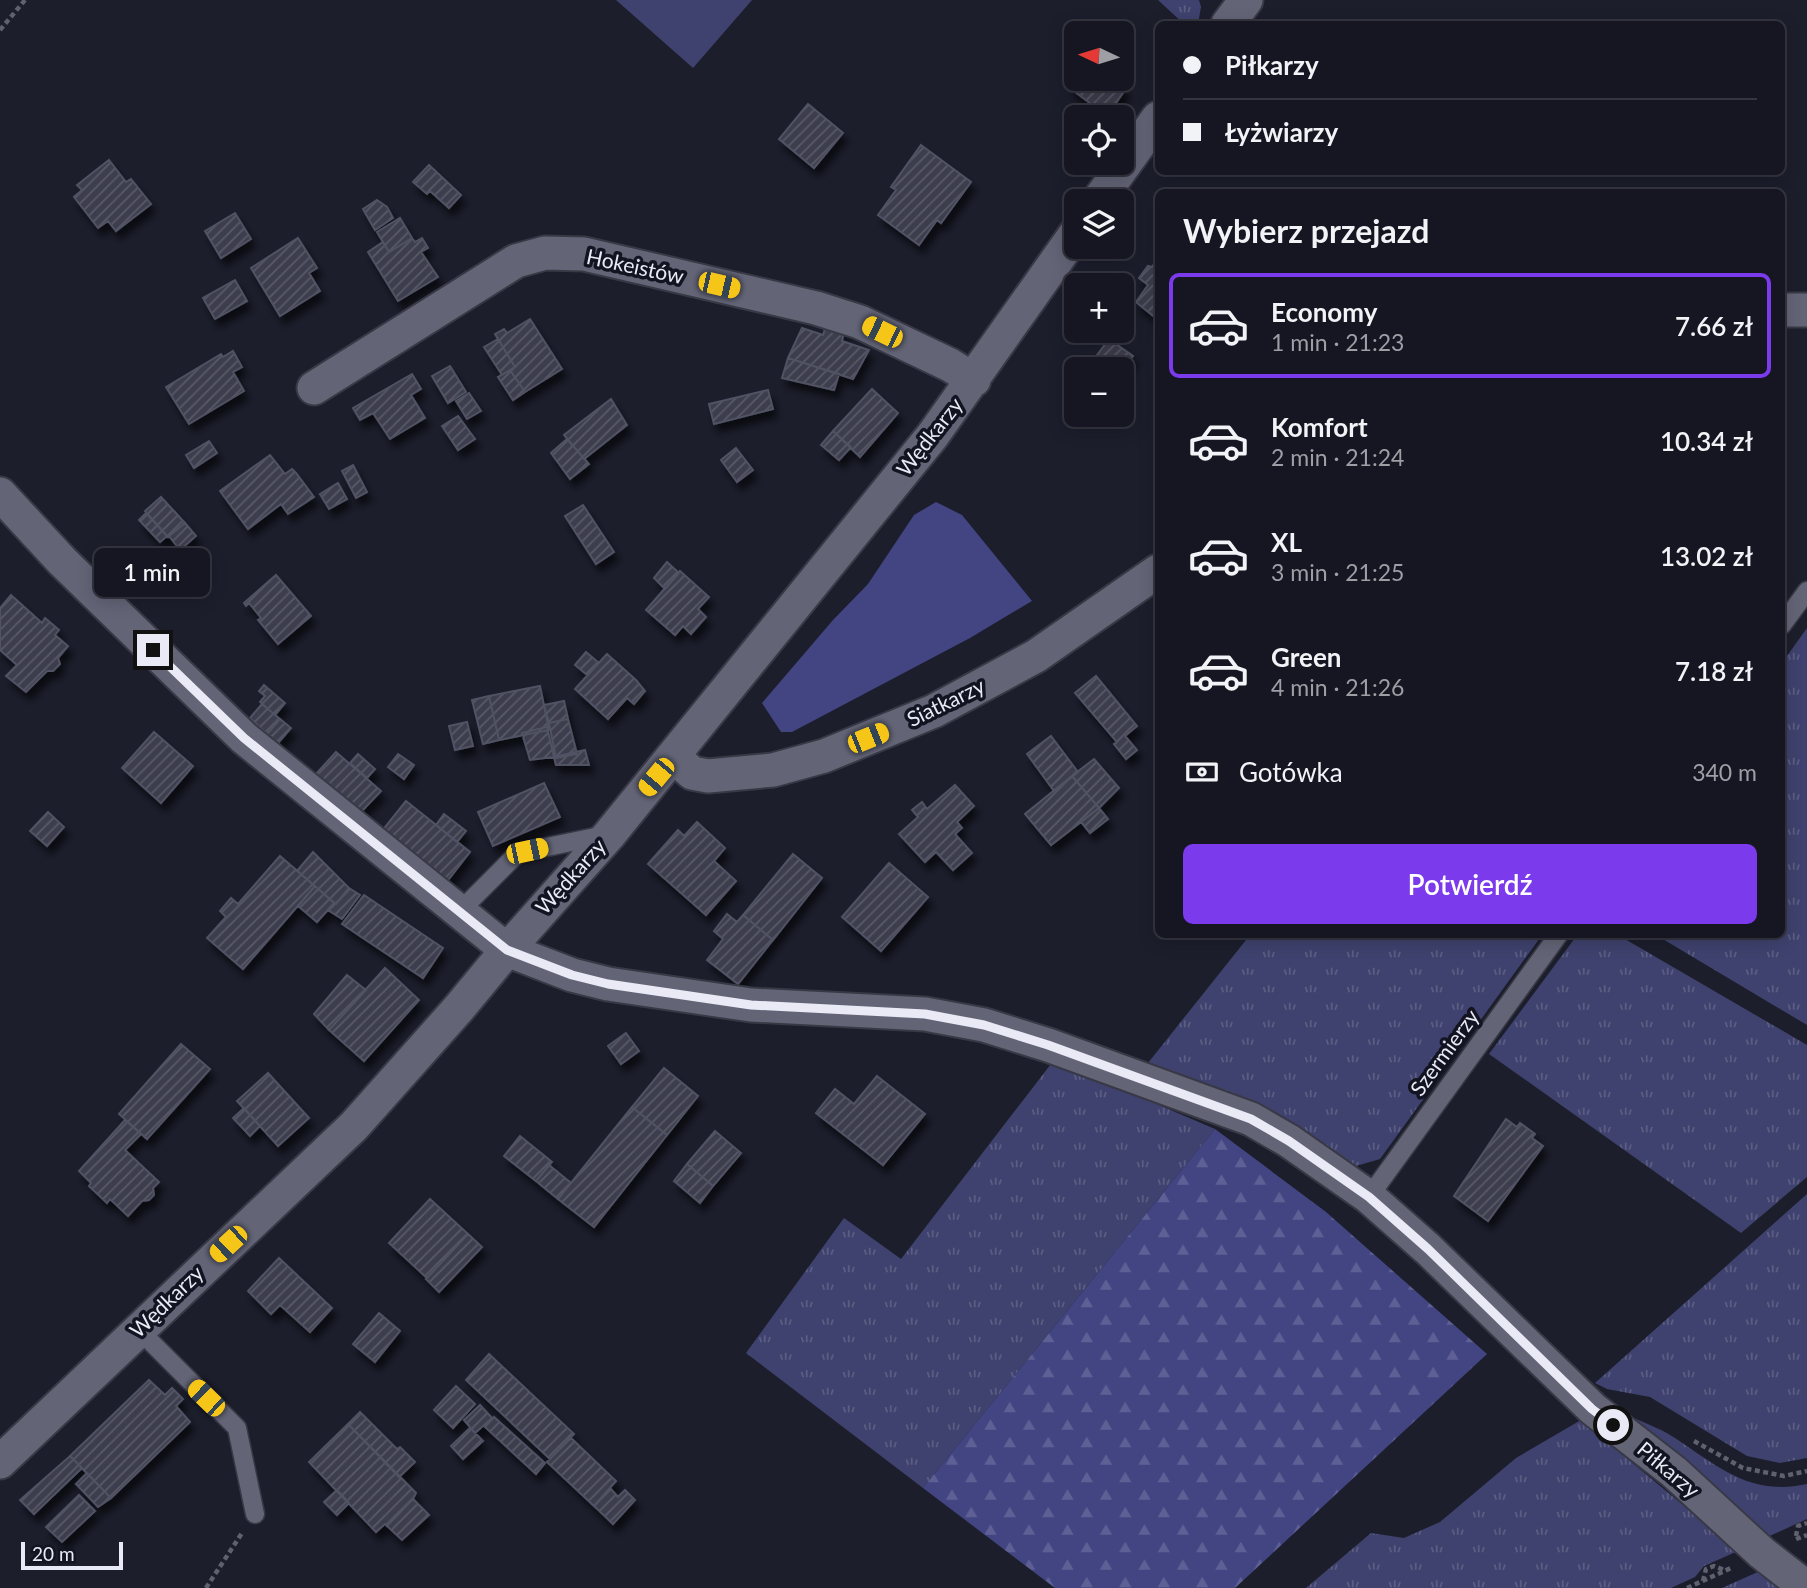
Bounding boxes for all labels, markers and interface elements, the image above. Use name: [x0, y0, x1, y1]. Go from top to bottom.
north arrow: [1064, 21, 1134, 91]
map controls: [1064, 21, 1134, 427]
text: Piłkarzy: [1225, 49, 1319, 81]
button: locate: [1064, 105, 1134, 175]
text: Łyżwiarzy: [1225, 116, 1338, 148]
button: layers: [1064, 189, 1134, 259]
text: Wybierz przejazd: [1183, 211, 1429, 250]
street label: Hokeistów: [584, 243, 687, 288]
car: [697, 270, 742, 300]
button: +: [1064, 273, 1134, 343]
icon: car: [1187, 294, 1250, 357]
text: Economy: [1271, 296, 1377, 328]
text: 7.66 zł: [1675, 310, 1753, 342]
car: [859, 313, 906, 351]
text: 1 min · 21:23: [1271, 328, 1404, 356]
button: −: [1064, 357, 1134, 427]
street label: Wędkarzy: [890, 392, 967, 480]
icon: car: [1187, 409, 1250, 472]
text: Komfort: [1271, 411, 1368, 443]
text: 10.34 zł: [1660, 425, 1753, 457]
text: 2 min · 21:24: [1271, 443, 1404, 471]
icon: car: [1187, 524, 1250, 587]
text: XL: [1271, 526, 1302, 558]
text: 13.02 zł: [1660, 540, 1753, 572]
callout: 1 min: [95, 548, 211, 598]
text: 1 min: [124, 558, 180, 586]
text: 3 min · 21:25: [1271, 558, 1404, 586]
route end: [137, 634, 169, 666]
icon: car: [1187, 639, 1250, 702]
text: Green: [1271, 641, 1341, 673]
text: 7.18 zł: [1675, 655, 1753, 687]
street label: Siatkarzy: [902, 672, 988, 731]
text: 4 min · 21:26: [1271, 673, 1404, 701]
car: [845, 720, 892, 756]
icon: cash: [1183, 753, 1221, 791]
car: [635, 754, 678, 800]
text: Gotówka: [1239, 756, 1343, 788]
text: 340 m: [1692, 758, 1757, 786]
street label: Wędkarzy: [530, 833, 610, 919]
car: [505, 836, 550, 866]
button: Potwierdź: [1183, 844, 1757, 924]
street label: Szermierzy: [1404, 1004, 1484, 1100]
car: [206, 1222, 251, 1266]
street label: Wędkarzy: [124, 1260, 208, 1342]
car: [184, 1376, 229, 1420]
route start: [1597, 1409, 1629, 1441]
street label: Piłkarzy: [1633, 1436, 1705, 1502]
scale bar: [21, 1539, 122, 1571]
text: 20 m: [32, 1542, 75, 1565]

